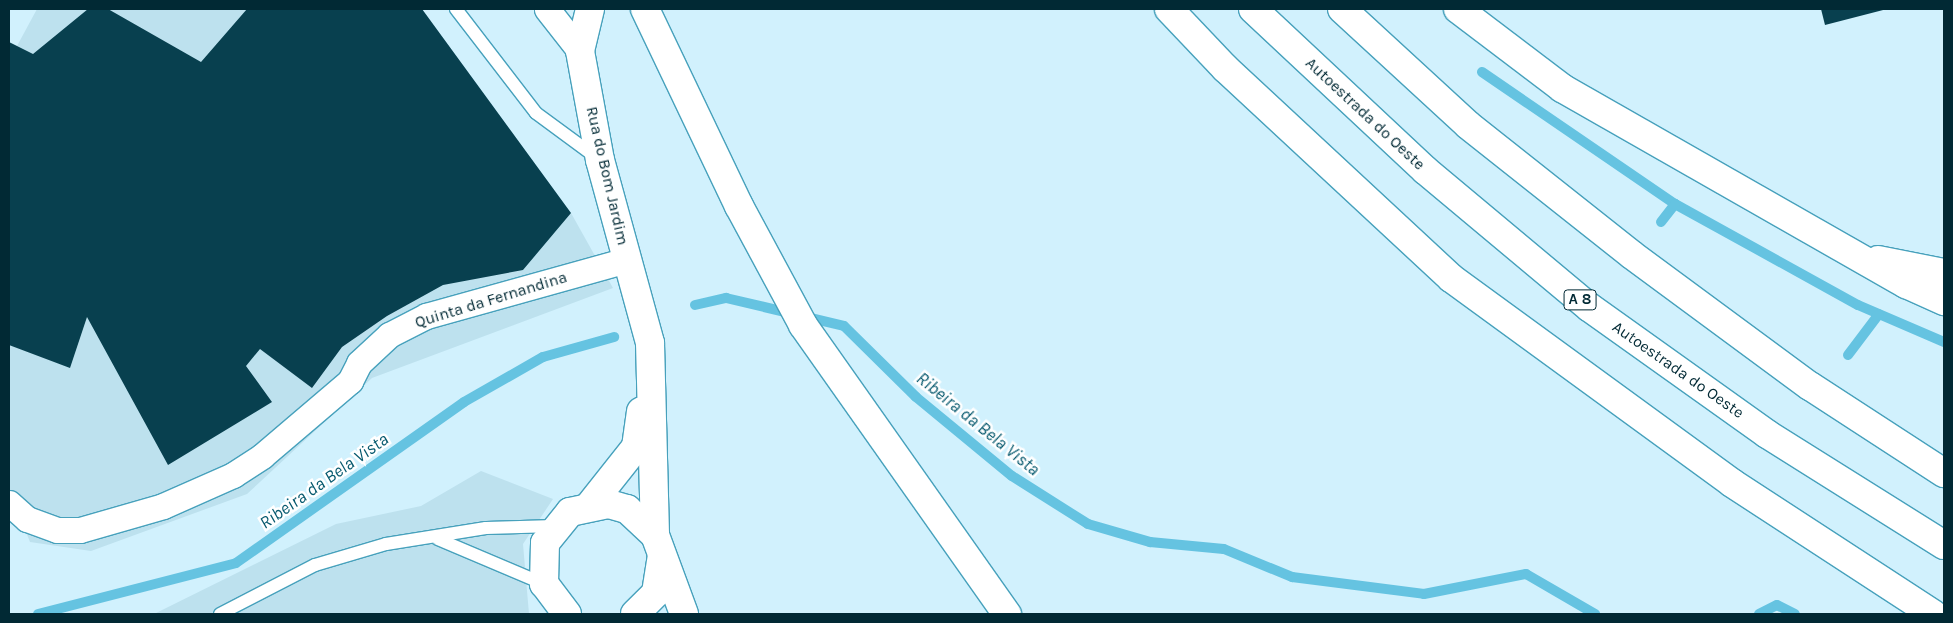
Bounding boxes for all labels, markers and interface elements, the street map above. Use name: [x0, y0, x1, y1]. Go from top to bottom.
street label: Autoestrada do Oeste: [1301, 54, 1429, 174]
street label: Rua do Bom Jardim: [582, 105, 632, 247]
street label: Quinta da Fernandina: [413, 268, 569, 332]
road number: A 8: [1562, 288, 1598, 312]
street label: Autoestrada do Oeste: [1609, 317, 1747, 423]
water label: Ribeira da Bela Vista: [912, 368, 1044, 480]
water label: Ribeira da Bela Vista: [255, 428, 393, 534]

